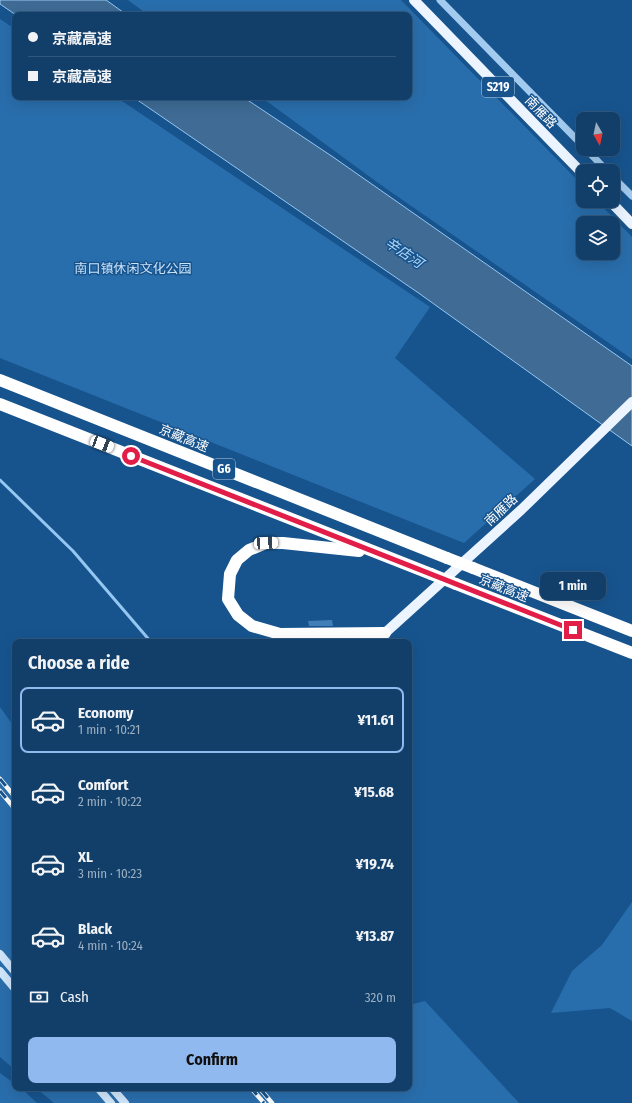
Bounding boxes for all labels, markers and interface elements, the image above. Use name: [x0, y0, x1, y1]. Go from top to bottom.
text: 京藏高速: [52, 30, 112, 48]
text: 京藏高速: [52, 68, 112, 86]
road number: S219: [482, 77, 514, 97]
street label: 南雁路: [522, 93, 560, 131]
north arrow: [576, 112, 620, 156]
map controls: [576, 112, 620, 260]
button: locate: [576, 164, 620, 208]
button: layers: [576, 216, 620, 260]
water label: 辛店河: [382, 234, 429, 273]
park label: 南口镇休闲文化公园: [74, 261, 192, 276]
street label: 京藏高速: [157, 421, 211, 455]
car: [89, 434, 115, 454]
route start: [122, 447, 140, 465]
road number: G6: [213, 459, 235, 479]
street label: 南雁路: [482, 491, 520, 529]
car: [254, 536, 278, 550]
street label: 京藏高速: [477, 571, 531, 605]
callout: 1 min: [540, 572, 606, 600]
text: 1 min: [559, 578, 587, 593]
route end: [564, 621, 582, 639]
text: Choose a ride: [28, 652, 130, 674]
icon: car: [30, 702, 66, 738]
text: Economy: [78, 704, 133, 722]
text: ¥11.61: [358, 711, 394, 729]
text: 1 min · 10:21: [78, 722, 140, 737]
icon: car: [30, 774, 66, 810]
text: Comfort: [78, 776, 129, 794]
text: ¥15.68: [354, 783, 394, 801]
text: 2 min · 10:22: [78, 794, 142, 809]
icon: car: [30, 846, 66, 882]
text: XL: [78, 848, 93, 866]
text: ¥19.74: [356, 855, 394, 873]
text: 3 min · 10:23: [78, 866, 142, 881]
icon: car: [30, 918, 66, 954]
text: Black: [78, 920, 112, 938]
text: ¥13.87: [356, 927, 394, 945]
text: 4 min · 10:24: [78, 938, 143, 953]
icon: cash: [28, 986, 50, 1008]
text: Cash: [60, 988, 89, 1006]
text: 320 m: [365, 990, 396, 1005]
button: Confirm: [28, 1037, 396, 1083]

